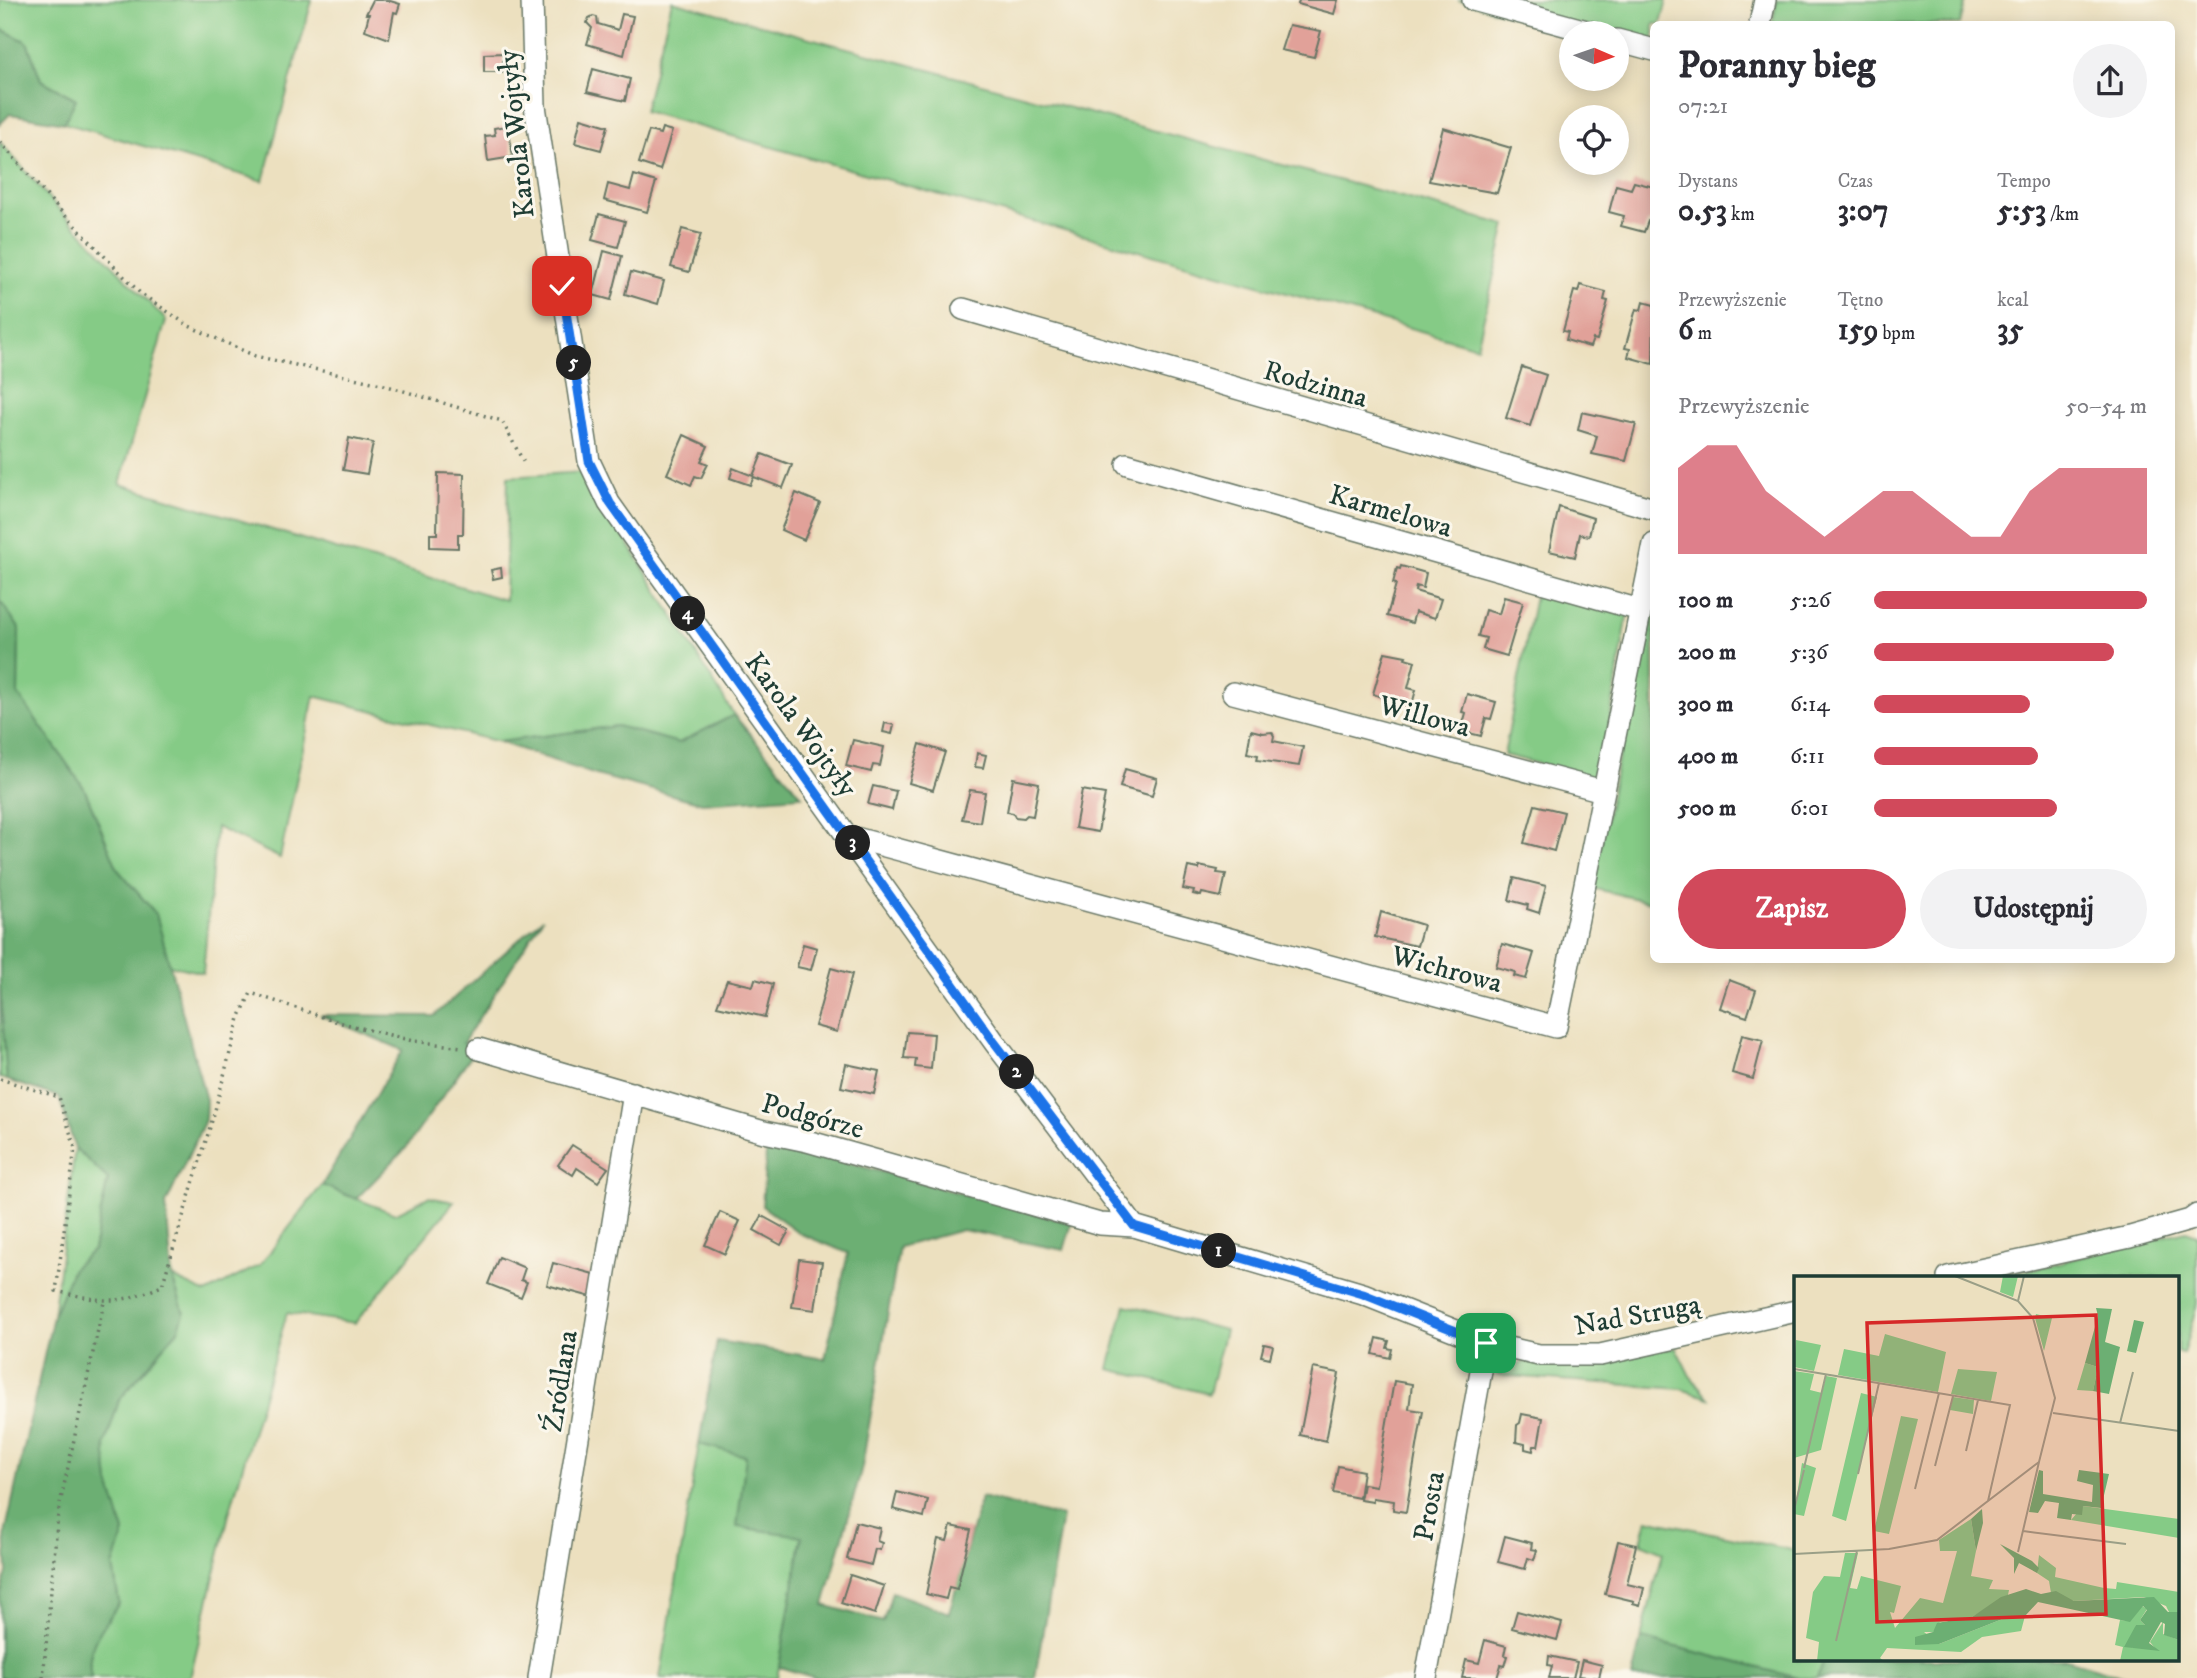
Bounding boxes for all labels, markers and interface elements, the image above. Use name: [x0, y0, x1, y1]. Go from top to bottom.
north arrow: [1559, 21, 1629, 91]
map controls: [1559, 21, 1629, 175]
text: Poranny bieg: [1678, 42, 1875, 90]
button: share: [2073, 44, 2147, 118]
street label: Karola Wojtyły: [490, 47, 543, 220]
text: 07:21: [1678, 92, 1728, 121]
button: locate: [1559, 105, 1629, 175]
text: Dystans: [1678, 170, 1738, 193]
text: Czas: [1838, 170, 1873, 193]
text: Tempo: [1997, 170, 2051, 193]
text: 0.53: [1678, 193, 1727, 230]
text: 3:07: [1838, 193, 1889, 230]
text: 5:53: [1997, 193, 2046, 230]
text: km: [1727, 203, 1755, 226]
text: /km: [2046, 203, 2079, 226]
pin: [532, 256, 592, 316]
icon: check: [543, 267, 581, 305]
text: Przewyższenie: [1678, 289, 1787, 312]
text: Tętno: [1838, 289, 1883, 312]
text: kcal: [1997, 289, 2029, 312]
text: 6: [1678, 312, 1694, 349]
text: 159: [1838, 312, 1878, 349]
text: 35: [1997, 312, 2023, 349]
text: m: [1694, 322, 1712, 345]
text: bpm: [1878, 322, 1915, 345]
pin: 5: [556, 346, 592, 380]
text: 5: [569, 351, 578, 374]
street label: Rodzinna: [1260, 353, 1372, 416]
text: Przewyższenie: [1678, 392, 1810, 421]
text: 50–54 m: [2065, 392, 2147, 421]
street label: Karmelowa: [1325, 477, 1456, 546]
text: 100 m: [1678, 586, 1733, 615]
text: 5:26: [1790, 586, 1831, 615]
pin: 4: [670, 596, 706, 632]
text: 4: [682, 602, 693, 625]
text: 200 m: [1678, 638, 1736, 667]
text: 5:36: [1790, 638, 1828, 667]
street label: Karola Wojtyły: [737, 646, 865, 804]
street label: Willowa: [1374, 687, 1474, 745]
text: 300 m: [1678, 690, 1734, 719]
text: 6:14: [1790, 690, 1830, 719]
text: 400 m: [1678, 742, 1738, 771]
text: 6:11: [1790, 742, 1825, 771]
text: 500 m: [1678, 794, 1736, 823]
text: 6:01: [1790, 794, 1829, 823]
pin: 3: [836, 826, 870, 860]
text: 3: [849, 831, 856, 854]
button: Zapisz: [1678, 869, 1906, 949]
button: Udostępnij: [1920, 869, 2147, 949]
street label: Wichrowa: [1386, 938, 1506, 1001]
pin: 2: [1000, 1054, 1034, 1090]
text: 2: [1012, 1060, 1021, 1083]
street label: Podgórze: [758, 1086, 868, 1147]
pin: 1: [1202, 1234, 1236, 1268]
text: 1: [1215, 1239, 1222, 1262]
inset map: [1794, 1276, 2180, 1660]
street label: Nad Strugą: [1572, 1287, 1704, 1344]
pin: [1456, 1313, 1516, 1373]
icon: arrive: [1467, 1324, 1505, 1362]
street label: Źródlana: [534, 1327, 586, 1435]
street label: Prosta: [1406, 1468, 1453, 1544]

